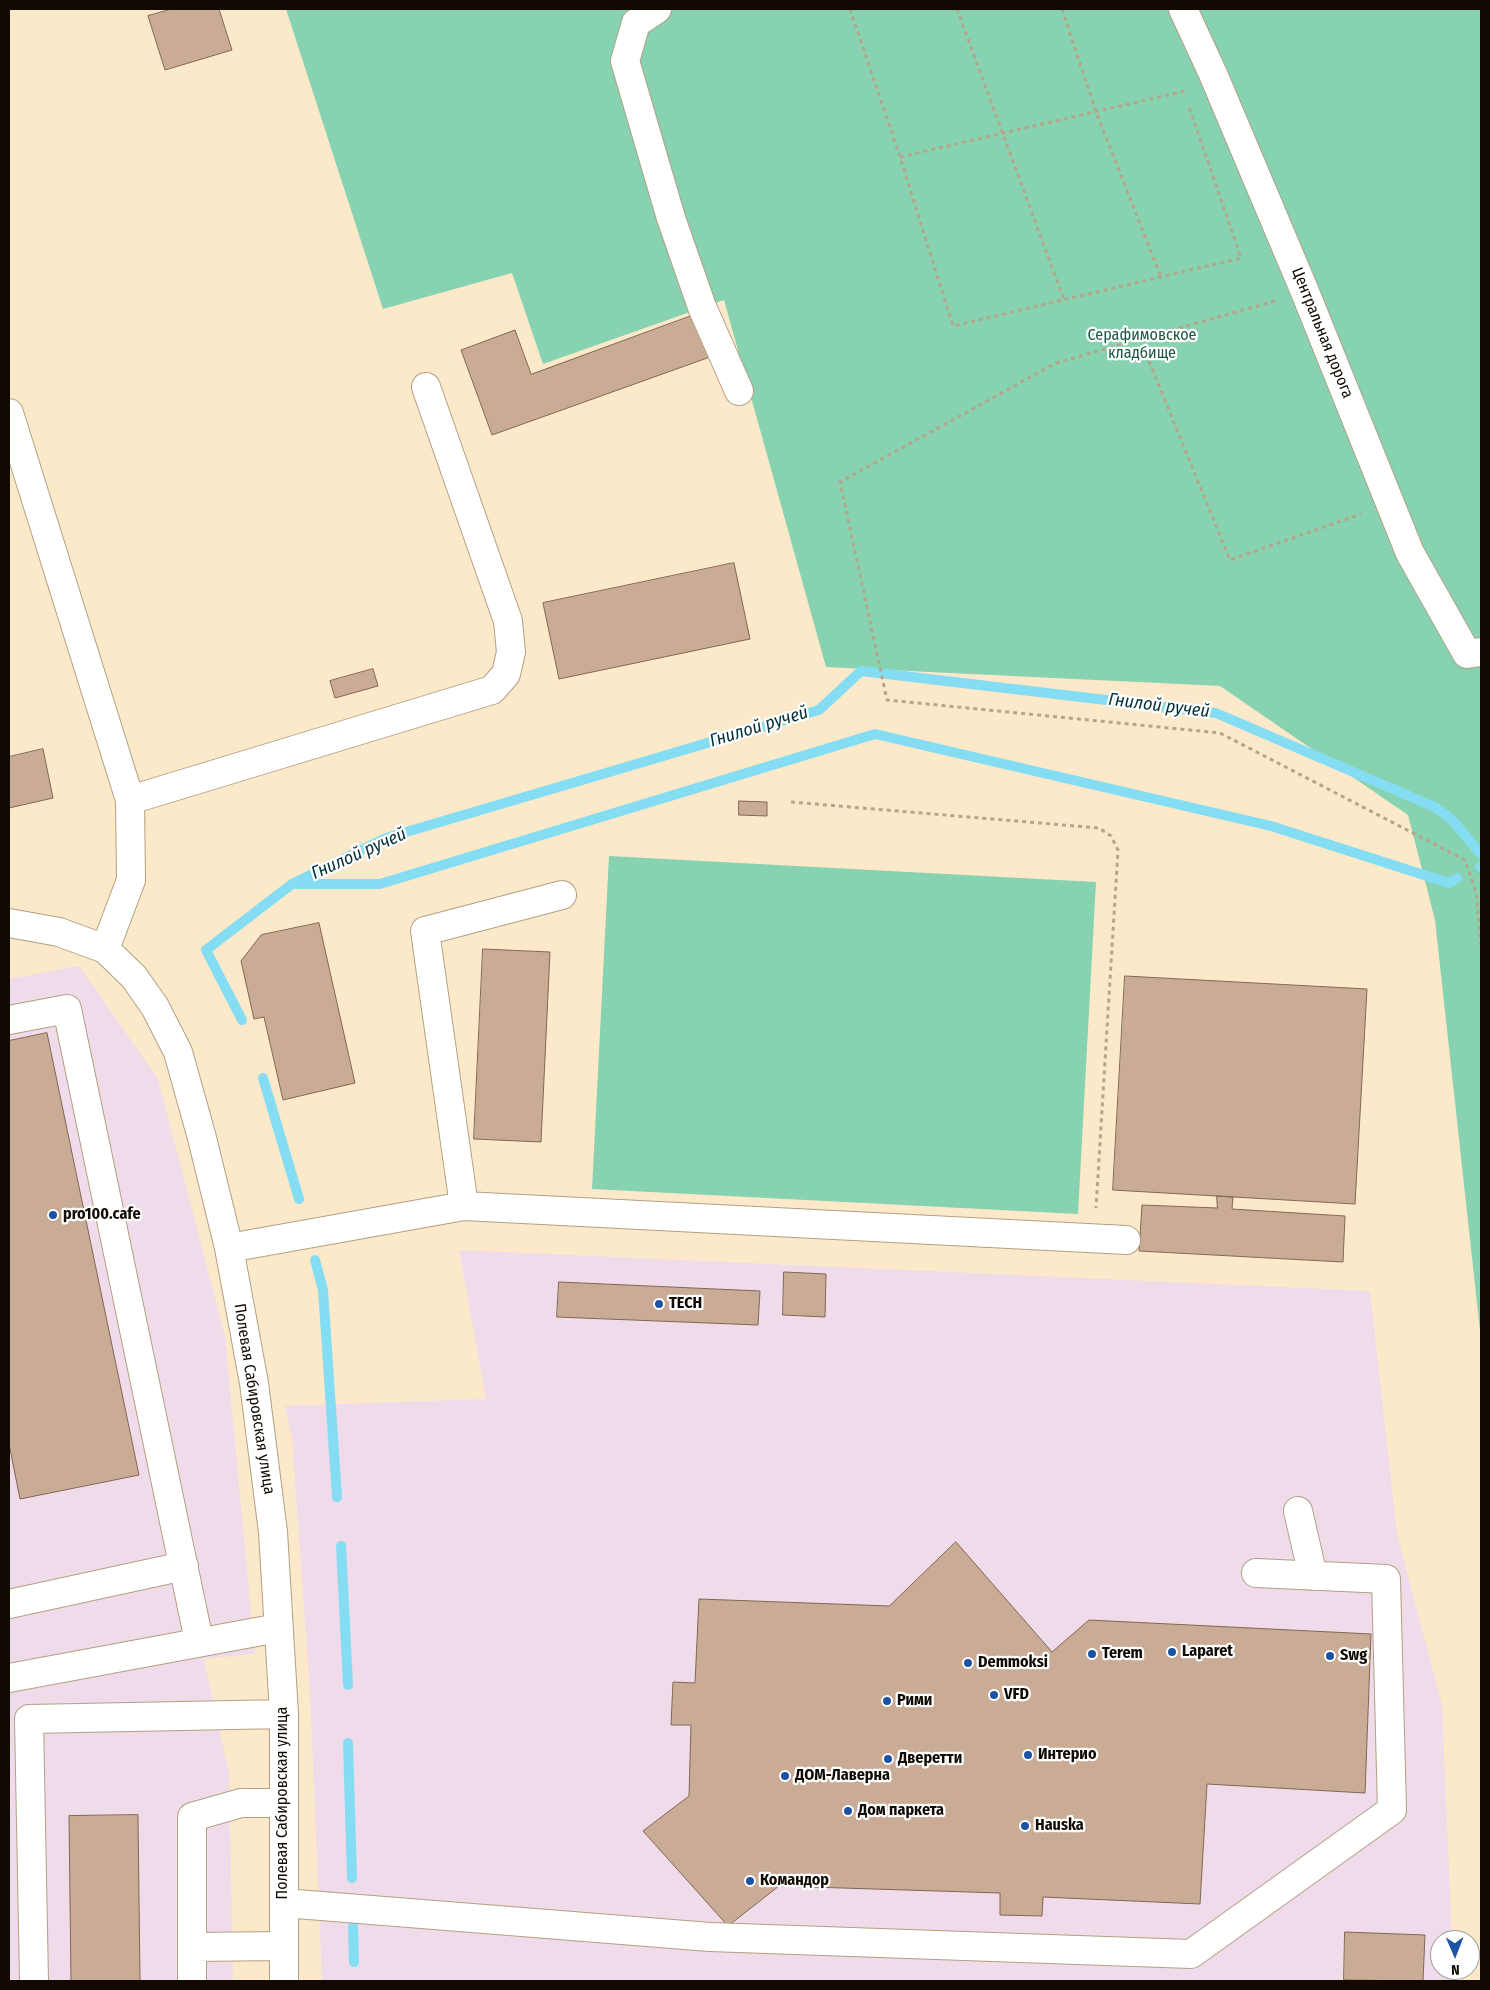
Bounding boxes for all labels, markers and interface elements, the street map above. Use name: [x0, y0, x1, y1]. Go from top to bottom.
street label: Центральная дорога: [1287, 265, 1357, 401]
park label: Серафимовское кладбище: [1088, 326, 1196, 364]
water label: Гнилой ручей: [1107, 689, 1211, 723]
water label: Гнилой ручей: [707, 702, 811, 752]
water label: Гнилой ручей: [308, 823, 410, 885]
place label: pro100.cafe: [63, 1205, 141, 1225]
marker: pro100.cafe: [47, 1209, 59, 1221]
place label: TECH: [669, 1294, 702, 1314]
marker: TECH: [653, 1298, 665, 1310]
street label: Полевая Сабировская улица: [229, 1302, 279, 1496]
place label: Laparet: [1182, 1642, 1233, 1662]
place label: Terem: [1102, 1644, 1143, 1664]
marker: Laparet: [1166, 1646, 1178, 1658]
place label: Swg: [1340, 1646, 1367, 1666]
marker: Terem: [1086, 1648, 1098, 1660]
marker: Swg: [1324, 1650, 1336, 1662]
place label: Demmoksi: [978, 1653, 1048, 1673]
marker: Demmoksi: [962, 1657, 974, 1669]
place label: VFD: [1004, 1685, 1029, 1705]
marker: VFD: [988, 1689, 1000, 1701]
place label: Рими: [897, 1691, 932, 1711]
marker: Рими: [881, 1695, 893, 1707]
street label: Полевая Сабировская улица: [273, 1707, 293, 1899]
place label: Интерио: [1038, 1745, 1096, 1765]
place label: Дверетти: [898, 1749, 962, 1769]
marker: Интерио: [1022, 1749, 1034, 1761]
marker: Дверетти: [882, 1753, 894, 1765]
place label: ДОМ-Лаверна: [795, 1766, 890, 1786]
marker: ДОМ-Лаверна: [779, 1770, 791, 1782]
place label: Дом паркета: [858, 1801, 944, 1821]
marker: Дом паркета: [842, 1805, 854, 1817]
place label: Hauska: [1035, 1816, 1084, 1836]
marker: Hauska: [1019, 1820, 1031, 1832]
place label: Командор: [760, 1871, 829, 1891]
marker: Командор: [744, 1875, 756, 1887]
north arrow: [1430, 1930, 1480, 1980]
text: N: [1451, 1961, 1460, 1978]

